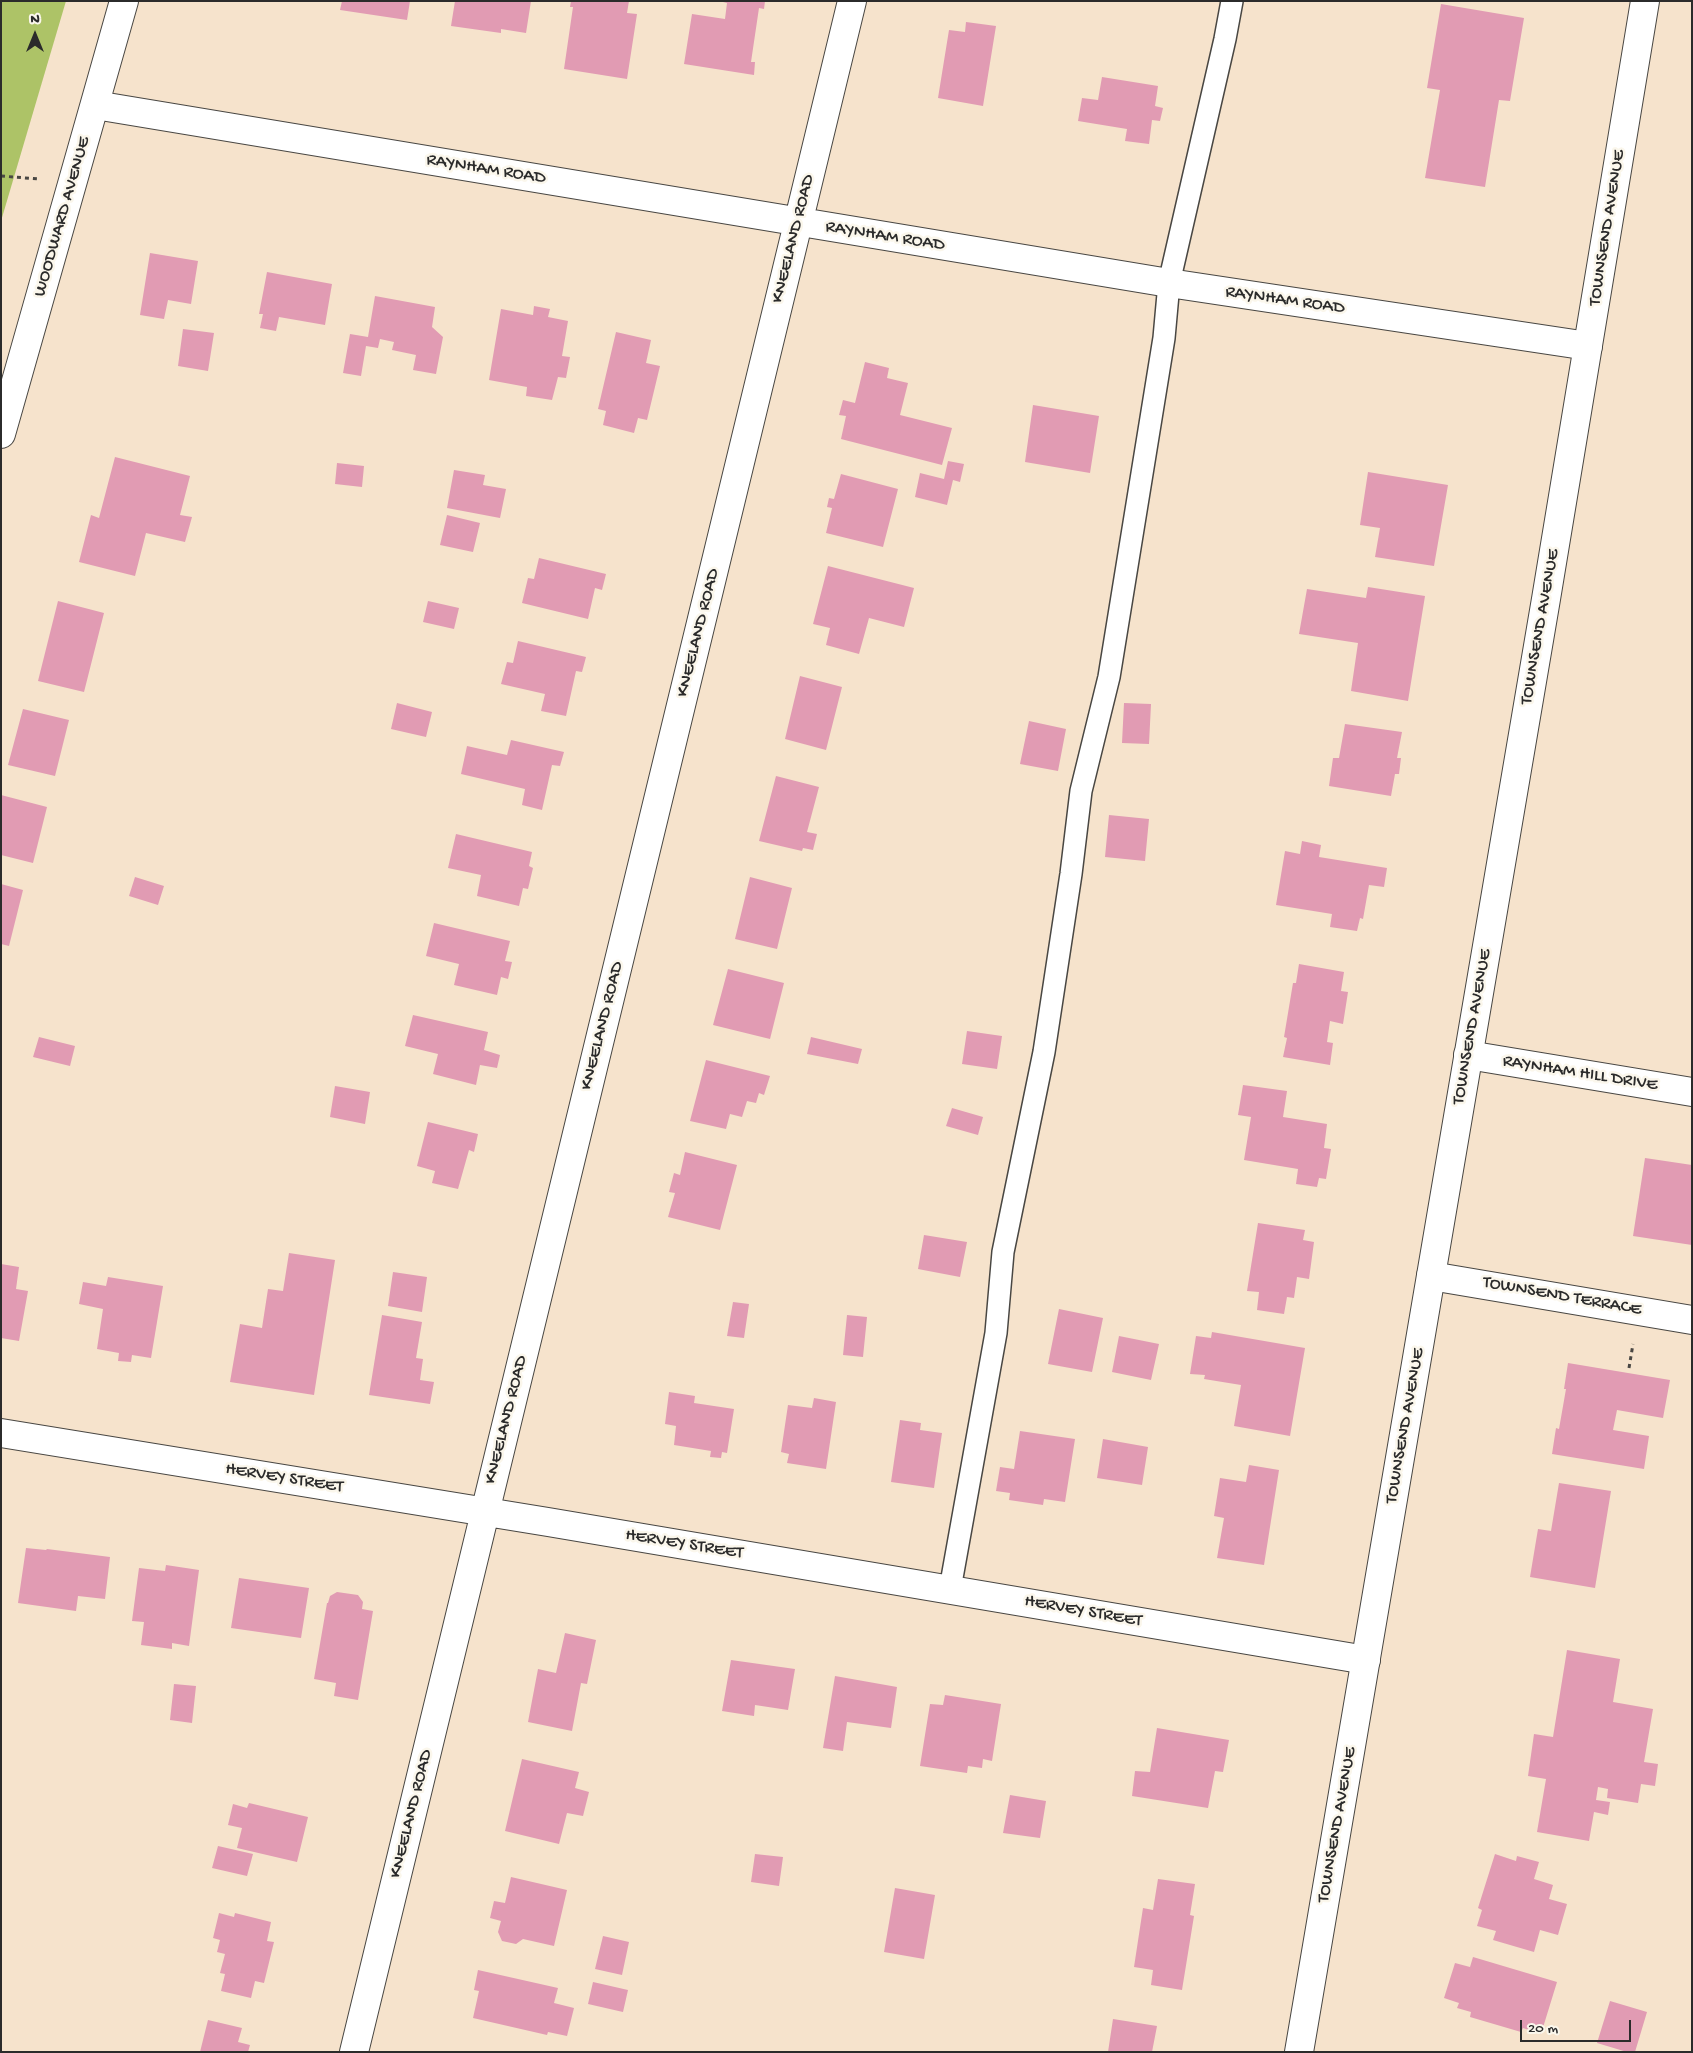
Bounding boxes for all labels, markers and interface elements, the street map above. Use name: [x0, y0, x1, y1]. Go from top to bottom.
north arrow: [10, 10, 60, 60]
text: N: [30, 11, 40, 28]
street label: WOODWARD AVENUE: [30, 135, 96, 299]
street label: TOWNSEND AVENUE: [1585, 149, 1631, 307]
street label: RAYNHAM ROAD: [425, 150, 547, 190]
street label: KNEELAND ROAD: [768, 173, 820, 305]
street label: RAYNHAM ROAD: [824, 217, 946, 257]
street label: RAYNHAM ROAD: [1224, 282, 1346, 320]
street label: TOWNSEND AVENUE: [1517, 548, 1565, 706]
street label: KNEELAND ROAD: [673, 567, 725, 699]
street label: TOWNSEND AVENUE: [1449, 948, 1497, 1106]
street label: KNEELAND ROAD: [577, 960, 629, 1092]
street label: RAYNHAM HILL DRIVE: [1501, 1051, 1659, 1097]
street label: TOWNSEND TERRACE: [1481, 1272, 1643, 1322]
street label: TOWNSEND AVENUE: [1382, 1347, 1430, 1505]
street label: KNEELAND ROAD: [481, 1354, 533, 1486]
street label: HERVEY STREET: [224, 1459, 344, 1499]
street label: HERVEY STREET: [624, 1525, 744, 1565]
street label: HERVEY STREET: [1023, 1591, 1143, 1633]
street label: TOWNSEND AVENUE: [1314, 1746, 1362, 1904]
street label: KNEELAND ROAD: [386, 1748, 438, 1880]
scale bar: [1523, 2010, 1634, 2042]
text: 20 m: [1528, 2020, 1558, 2038]

